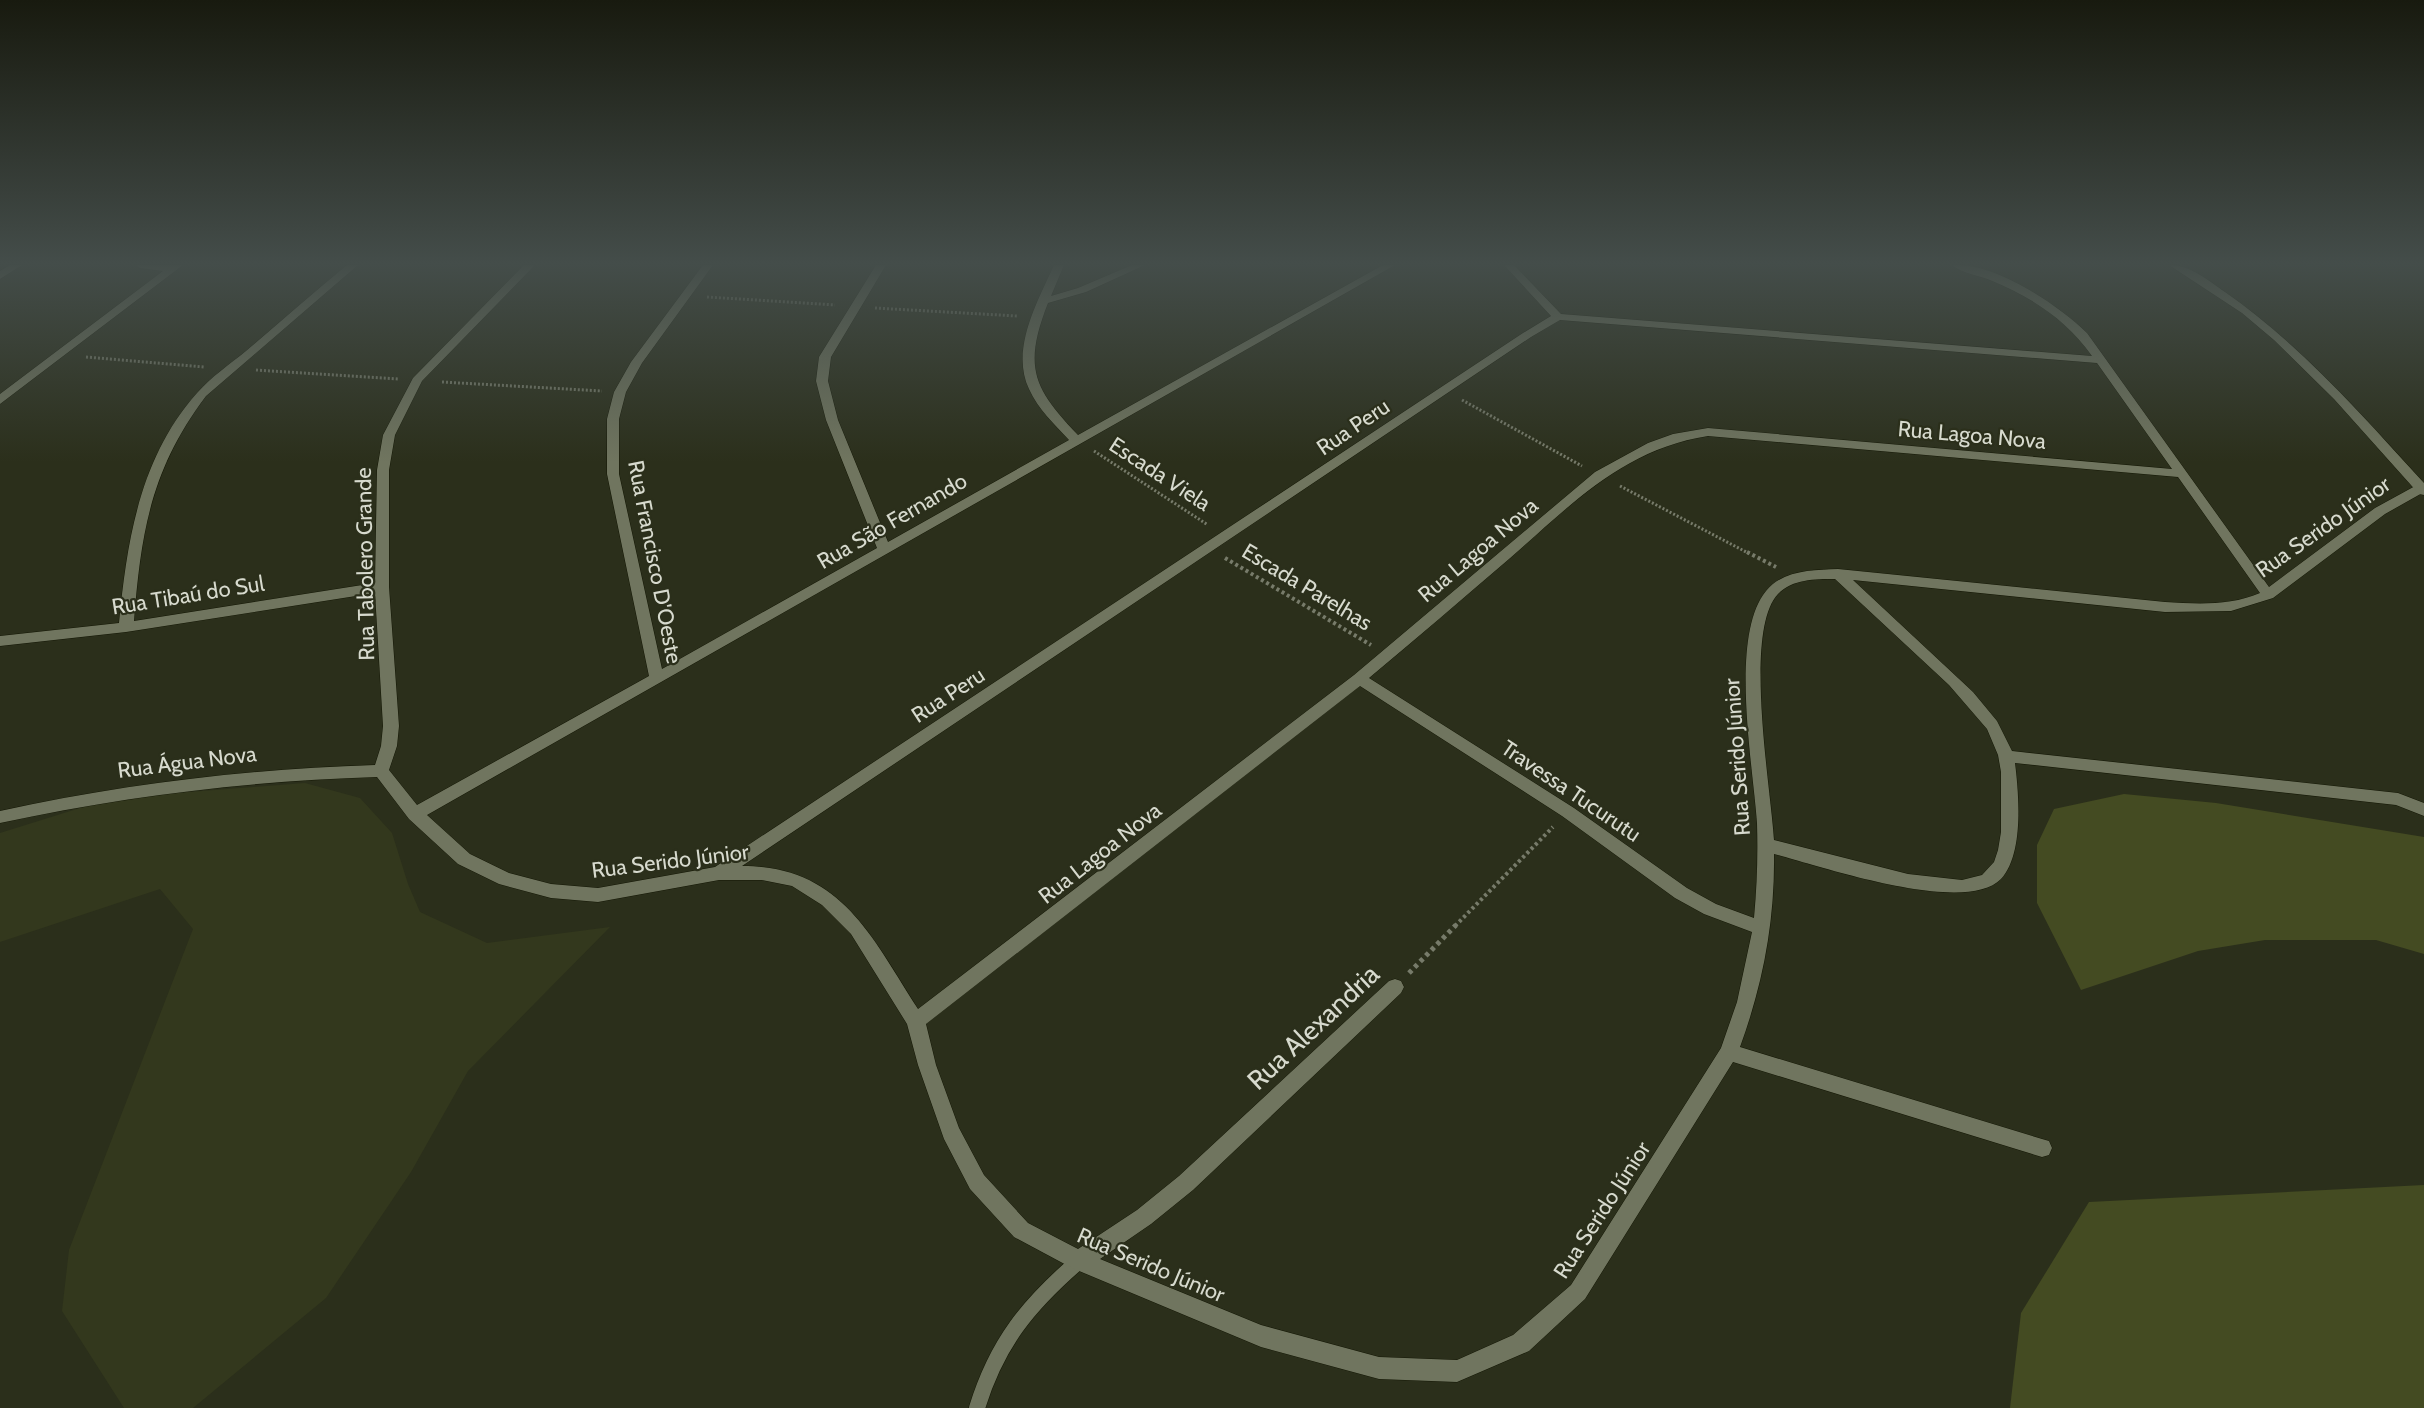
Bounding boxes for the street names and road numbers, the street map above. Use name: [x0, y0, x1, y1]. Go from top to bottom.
street label: Rua Peru: [1311, 393, 1395, 461]
street label: Rua Lagoa Nova: [1897, 415, 2048, 455]
street label: Escada Viela: [1104, 431, 1216, 517]
street label: Rua Francisco D'Oeste: [622, 458, 688, 666]
street label: Rua Tabolero Grande: [350, 467, 380, 661]
street label: Rua São Fernando: [812, 467, 972, 575]
street label: Rua Serido Júnior: [2251, 471, 2395, 583]
street label: Rua Lagoa Nova: [1412, 492, 1544, 608]
street label: Escada Parelhas: [1237, 538, 1377, 636]
street label: Rua Tibaú do Sul: [110, 569, 267, 620]
street label: Rua Peru: [906, 661, 990, 729]
street label: Rua Serido Júnior: [1718, 677, 1756, 837]
street label: Travessa Tucurutu: [1496, 734, 1646, 848]
street label: Rua Água Nova: [116, 740, 258, 784]
street label: Rua Lagoa Nova: [1033, 796, 1167, 909]
street label: Rua Serido Júnior: [590, 838, 750, 884]
street label: Rua Alexandria: [1240, 957, 1386, 1097]
street label: Rua Serido Júnior: [1548, 1136, 1656, 1284]
street label: Rua Serido Júnior: [1073, 1222, 1229, 1308]

